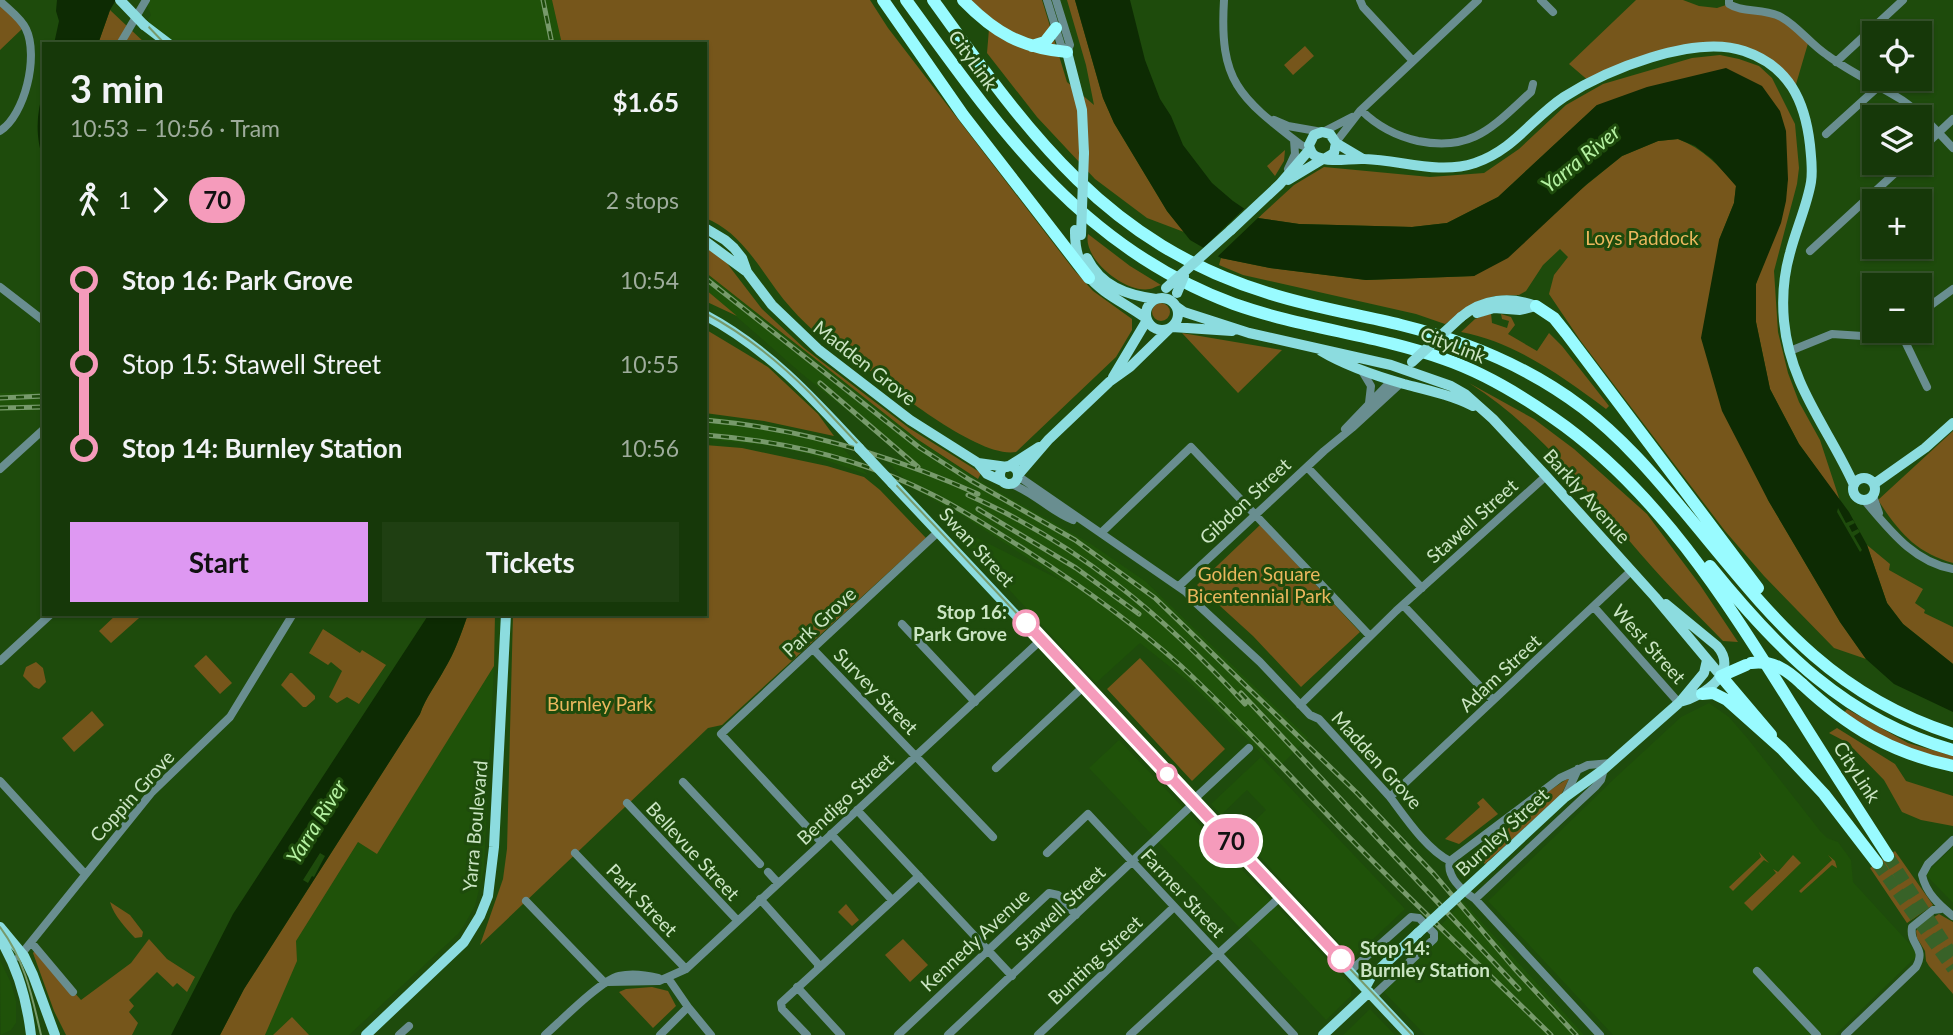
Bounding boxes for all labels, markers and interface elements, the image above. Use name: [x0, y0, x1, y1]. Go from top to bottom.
map controls: [1862, 21, 1932, 343]
button: locate: [1862, 21, 1932, 91]
street label: CityLink: [944, 25, 1003, 94]
text: 3 min: [70, 65, 164, 111]
text: $1.65: [613, 86, 679, 118]
button: layers: [1862, 105, 1932, 175]
text: 10:53 – 10:56 · Tram: [70, 114, 280, 142]
water label: Yarra River: [1536, 118, 1625, 197]
icon: walk: [70, 181, 108, 219]
icon: forward: [141, 181, 179, 219]
text: 70: [203, 185, 231, 214]
text: 1: [118, 186, 131, 214]
text: 2 stops: [606, 186, 679, 214]
button: +: [1862, 189, 1932, 259]
park label: Loys Paddock: [1585, 226, 1699, 249]
text: Stop 16: Park Grove: [122, 264, 353, 296]
text: 10:54: [620, 266, 679, 294]
button: −: [1862, 273, 1932, 343]
street label: Madden Grove: [809, 315, 921, 410]
street label: CityLink: [1417, 322, 1489, 368]
text: Stop 15: Stawell Street: [122, 348, 381, 380]
text: 10:55: [620, 350, 679, 378]
text: Stop 14: Burnley Station: [122, 432, 402, 464]
text: 10:56: [620, 434, 679, 462]
street label: Barkly Avenue: [1539, 444, 1636, 548]
street label: Gibdon Street: [1194, 453, 1295, 549]
street label: Stawell Street: [1421, 474, 1522, 568]
street label: Swan Street: [935, 502, 1020, 591]
button: Start: [70, 522, 368, 602]
button: Tickets: [382, 522, 679, 602]
park label: Golden Square Bicentennial Park: [1187, 562, 1332, 607]
street label: Park Grove: [777, 582, 860, 662]
street label: West Street: [1608, 599, 1691, 688]
place label: Stop 16: Park Grove: [913, 600, 1007, 645]
marker: Stop 16: Park Grove: [1013, 610, 1039, 636]
street label: Adam Street: [1454, 629, 1545, 716]
street label: Survey Street: [829, 643, 923, 739]
park label: Burnley Park: [547, 692, 653, 715]
street label: Madden Grove: [1327, 706, 1427, 813]
street label: CityLink: [1829, 737, 1886, 807]
street label: Coppin Grove: [85, 745, 179, 846]
street label: Bendigo Street: [792, 748, 898, 849]
street label: Yarra Boulevard: [457, 760, 492, 892]
unlabelled marker: [1157, 764, 1177, 784]
water label: Yarra River: [280, 774, 352, 868]
street label: Burnley Street: [1450, 783, 1553, 881]
street label: Bellevue Street: [642, 797, 745, 905]
line badge: 70: [1200, 818, 1262, 864]
text: 70: [1217, 826, 1245, 855]
street label: Farmer Street: [1136, 844, 1230, 942]
street label: Park Street: [602, 859, 683, 941]
street label: Stawell Street: [1010, 860, 1110, 955]
street label: Kennedy Avenue: [916, 883, 1034, 996]
street label: Bunting Street: [1043, 910, 1147, 1009]
place label: Stop 14: Burnley Station: [1360, 936, 1490, 981]
marker: Stop 14: Burnley Station: [1328, 946, 1354, 972]

